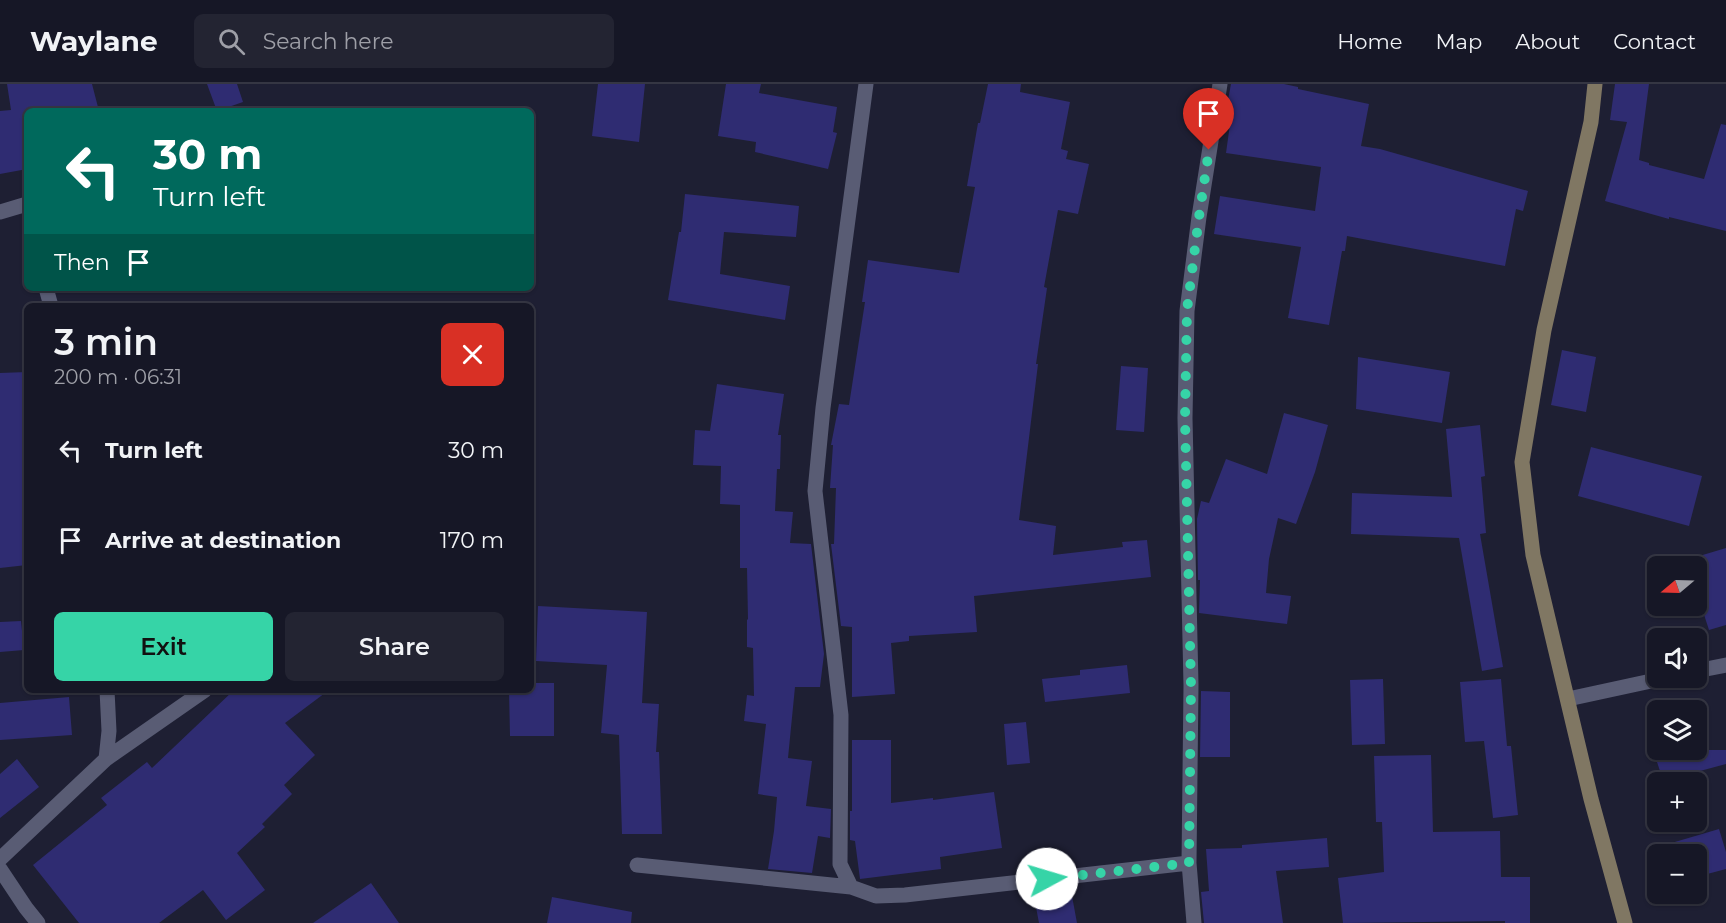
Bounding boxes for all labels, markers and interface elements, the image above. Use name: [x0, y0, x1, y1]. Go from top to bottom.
search box: [194, 14, 614, 68]
text: Waylane: [30, 24, 158, 58]
icon: search: [215, 25, 248, 58]
text: Search here: [263, 28, 393, 55]
text: Home: [1337, 29, 1402, 54]
text: Map: [1435, 29, 1482, 54]
text: About: [1515, 29, 1580, 54]
text: Contact: [1613, 29, 1696, 54]
pin: [1183, 88, 1234, 150]
icon: arrive: [1192, 97, 1225, 130]
text: 30 m: [153, 128, 262, 180]
icon: left: [54, 132, 132, 210]
text: Turn left: [153, 180, 266, 213]
icon: arrive: [122, 246, 155, 279]
text: Then: [54, 249, 110, 276]
text: 3 min: [54, 320, 158, 364]
button: close: [441, 323, 504, 386]
text: 200 m · 06:31: [54, 365, 182, 389]
icon: left: [54, 434, 87, 467]
text: Turn left: [105, 437, 203, 464]
text: 30 m: [448, 437, 504, 464]
icon: arrive: [54, 524, 87, 557]
text: Arrive at destination: [105, 527, 341, 554]
text: 170 m: [440, 527, 504, 554]
north arrow: [1647, 556, 1707, 616]
map controls: [1647, 556, 1707, 904]
button: Exit: [54, 612, 273, 681]
button: Share: [285, 612, 504, 681]
button: sound: [1647, 628, 1707, 688]
button: layers: [1647, 700, 1707, 760]
button: +: [1647, 772, 1707, 832]
button: −: [1647, 844, 1707, 904]
position arrow: [1015, 847, 1079, 911]

